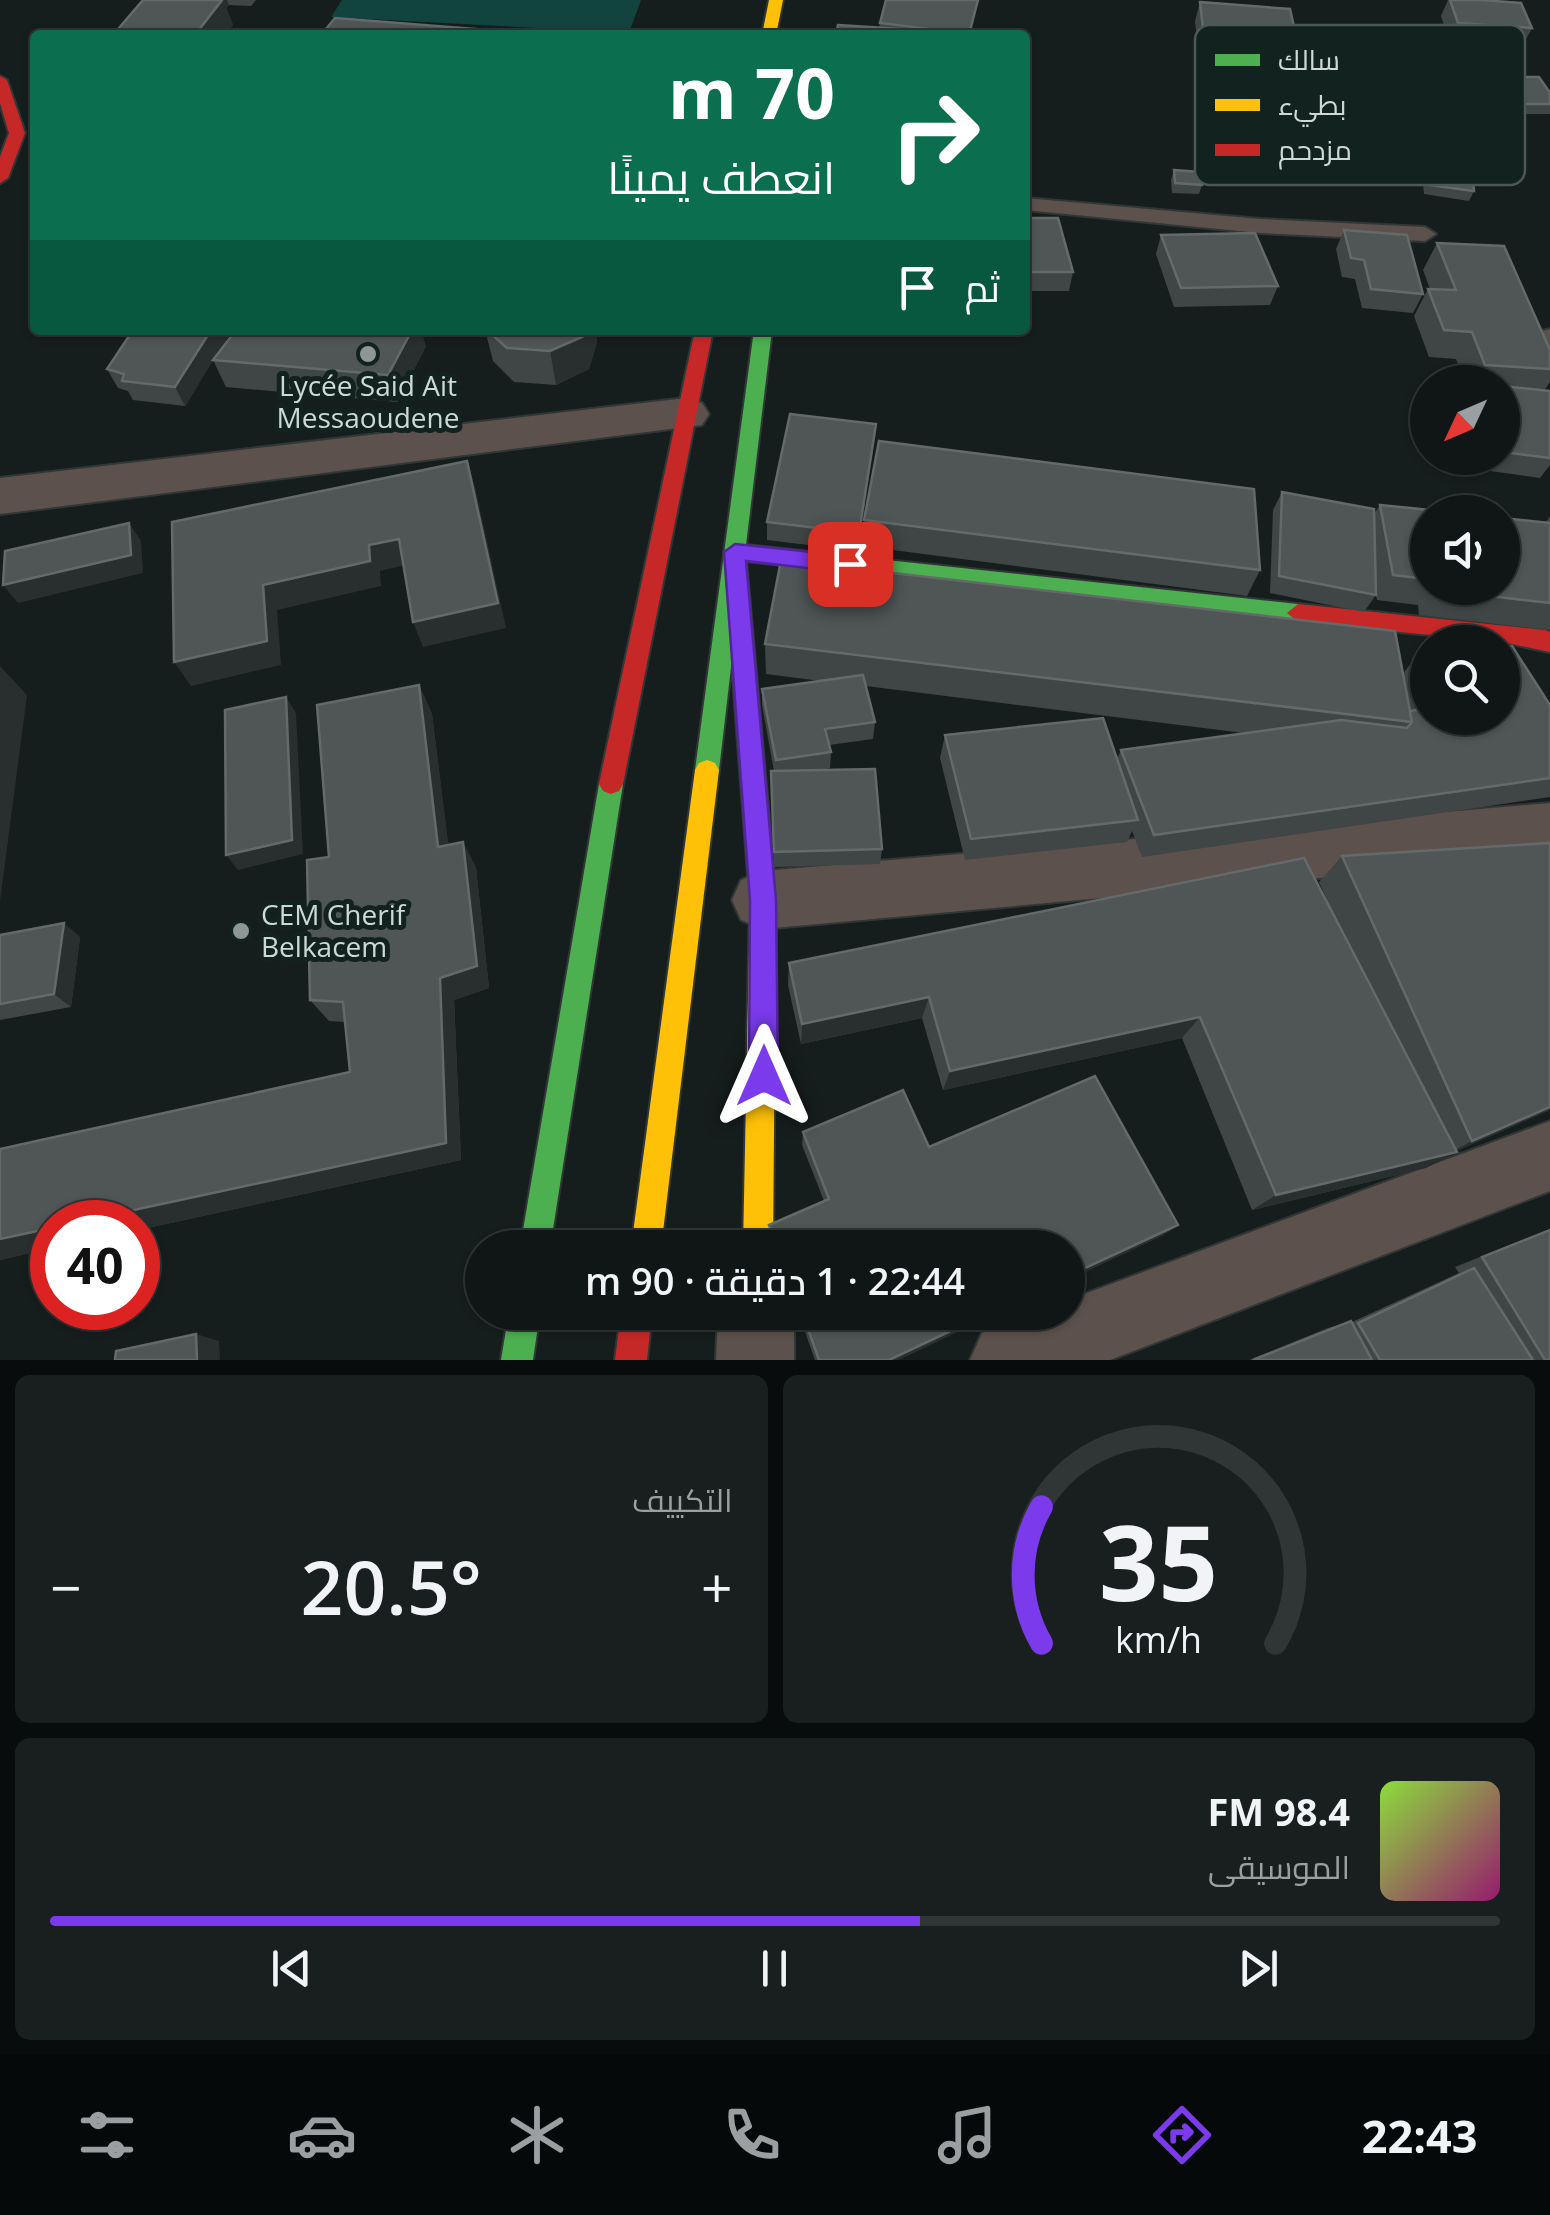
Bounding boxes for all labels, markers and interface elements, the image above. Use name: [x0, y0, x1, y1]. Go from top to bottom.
legend: [1195, 25, 1525, 185]
text: سالك: [1278, 40, 1340, 78]
text: 70 m: [668, 44, 835, 140]
icon: right: [870, 70, 1000, 200]
text: بطيء: [1278, 85, 1346, 127]
text: مزدحم: [1278, 130, 1352, 170]
text: انعطف يمينًا: [607, 146, 835, 207]
icon: arrive: [890, 260, 945, 315]
text: ثم: [965, 261, 1000, 313]
marker: Lycée Said Ait Messaoudene: [357, 343, 379, 365]
north arrow: [1410, 365, 1520, 475]
map controls: [1410, 365, 1520, 735]
place label: Lycée Said Ait Messaoudene: [277, 366, 459, 436]
button: sound: [1410, 495, 1520, 605]
pin: [808, 522, 893, 607]
icon: arrive: [823, 537, 878, 592]
button: search: [1410, 625, 1520, 735]
place label: CEM Cherif Belkacem: [261, 895, 407, 965]
marker: CEM Cherif Belkacem: [230, 920, 252, 942]
position arrow: [712, 1024, 816, 1128]
speed limit sign: 40: [30, 1200, 160, 1330]
text: 22:44 · 1 دقيقة · 90 m: [585, 1254, 965, 1306]
text: التكييف: [632, 1478, 733, 1521]
text: 35: [1099, 1490, 1218, 1631]
text: 20.5°: [301, 1535, 482, 1637]
text: −: [50, 1549, 81, 1624]
text: +: [701, 1549, 733, 1624]
text: km/h: [1115, 1615, 1202, 1663]
text: 98.4 FM: [1207, 1785, 1350, 1837]
text: الموسيقى: [1208, 1845, 1350, 1888]
icon: previous: [264, 1941, 319, 1996]
icon: pause: [747, 1941, 802, 1996]
icon: next: [1231, 1941, 1286, 1996]
icon: filters: [72, 2100, 142, 2170]
icon: car: [287, 2100, 357, 2170]
icon: climate: [502, 2100, 572, 2170]
icon: phone: [717, 2100, 787, 2170]
icon: music: [932, 2100, 1002, 2170]
icon: directions: [1147, 2100, 1217, 2170]
text: 22:43: [1362, 2105, 1478, 2166]

